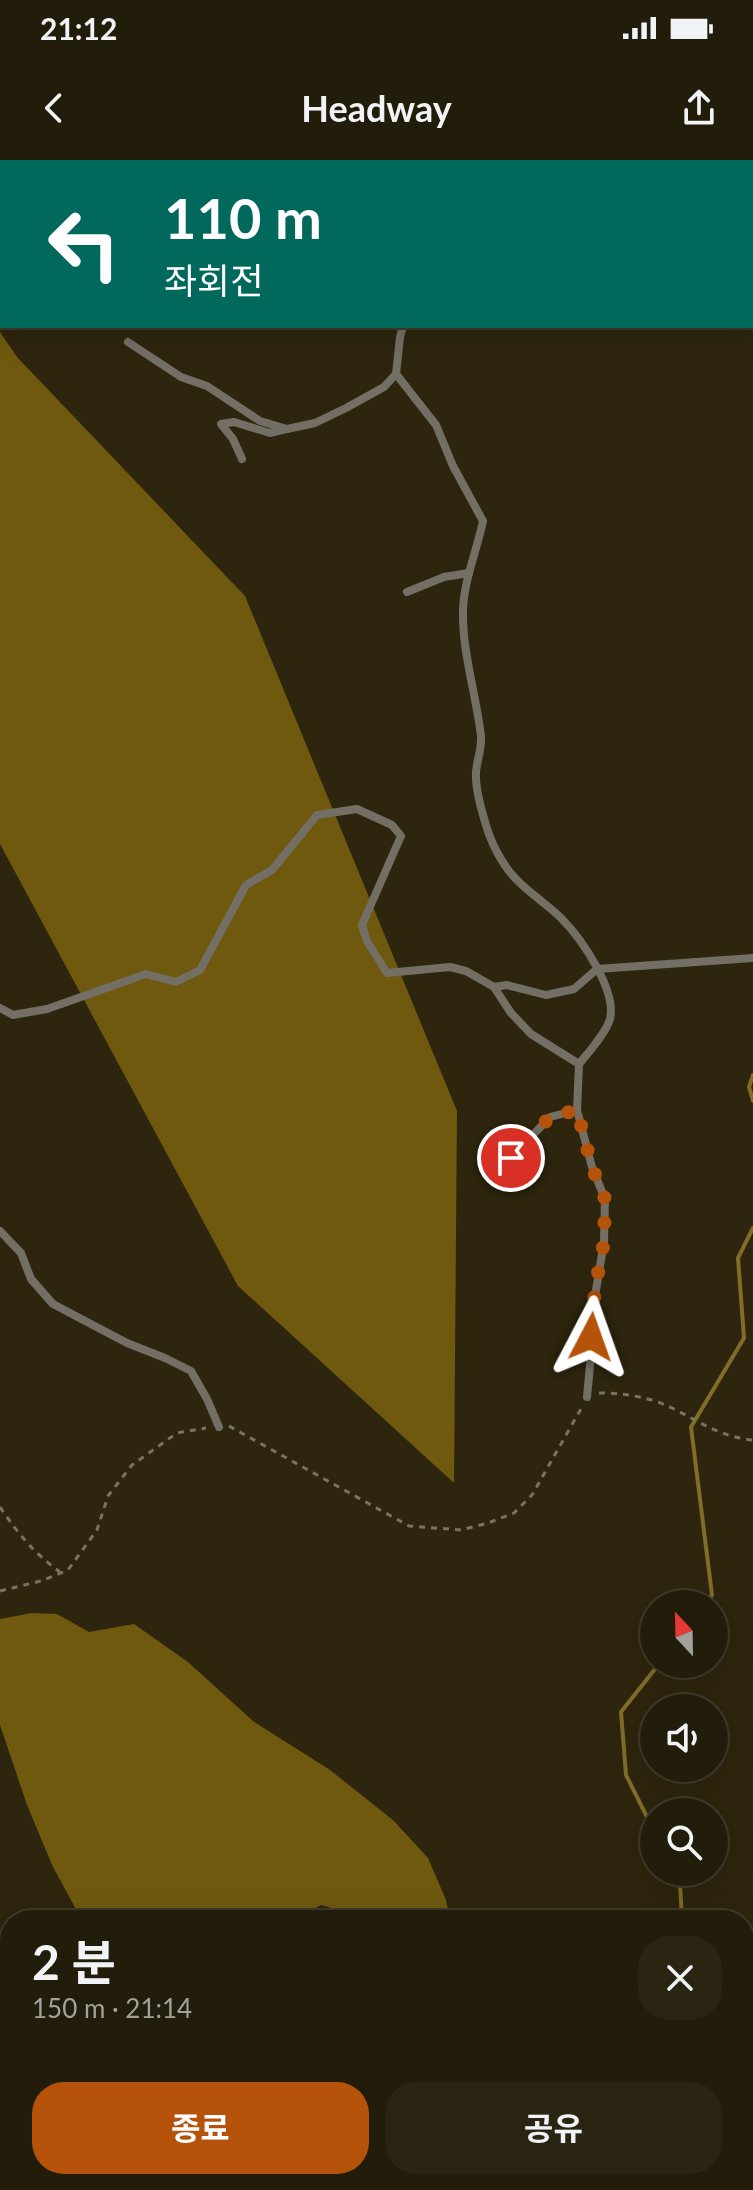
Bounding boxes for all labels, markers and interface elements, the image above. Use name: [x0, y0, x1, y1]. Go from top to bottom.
text: 21:12: [40, 10, 117, 46]
icon: back: [32, 86, 76, 130]
text: Headway: [301, 86, 452, 130]
icon: share: [677, 86, 721, 130]
text: 110 m: [164, 184, 322, 251]
icon: left: [32, 192, 136, 296]
text: 좌회전: [164, 258, 263, 302]
pin: [477, 1124, 545, 1192]
icon: arrive: [489, 1136, 533, 1180]
position arrow: [549, 1295, 633, 1379]
north arrow: [640, 1590, 728, 1678]
map controls: [640, 1590, 728, 1886]
button: sound: [640, 1694, 728, 1782]
button: search: [640, 1798, 728, 1886]
text: 2 분: [32, 1933, 116, 1990]
button: close: [638, 1936, 722, 2020]
text: 150 m · 21:14: [32, 1992, 192, 2024]
button: 종료: [32, 2082, 369, 2174]
button: 공유: [385, 2082, 722, 2174]

